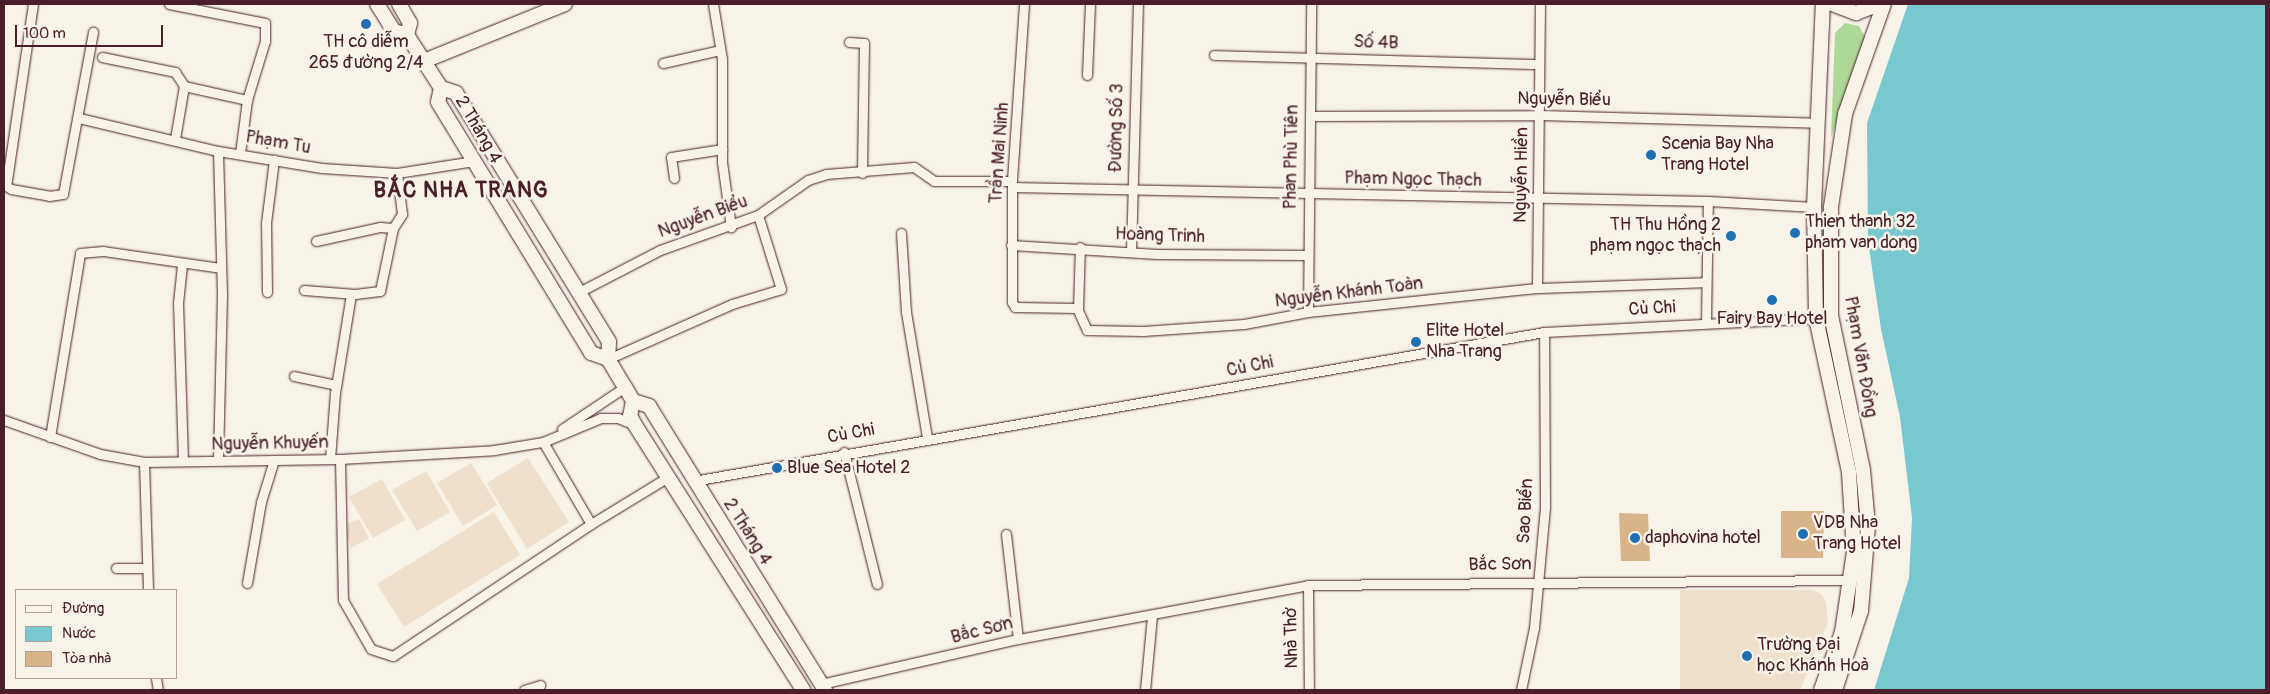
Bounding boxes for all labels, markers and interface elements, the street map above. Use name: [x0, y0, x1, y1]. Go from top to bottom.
scale bar: [18, 15, 165, 47]
marker: TH cô diễm 265 đường 2/4: [360, 18, 372, 30]
text: 100 m: [23, 24, 66, 43]
street label: Số 4B: [1353, 31, 1399, 55]
place label: TH cô diễm 265 đường 2/4: [309, 32, 423, 74]
street label: Đường Số 3: [1105, 83, 1129, 173]
street label: Nguyễn Biểu: [1517, 88, 1611, 112]
street label: 2 Tháng 4: [450, 92, 506, 168]
street label: Trần Mai Ninh: [986, 102, 1014, 204]
street label: Phan Phù Tiên: [1280, 104, 1304, 210]
street label: Phạm Tu: [244, 127, 312, 159]
street label: Nguyễn Hiền: [1510, 127, 1534, 223]
place label: Scenia Bay Nha Trang Hotel: [1661, 134, 1774, 176]
marker: Scenia Bay Nha Trang Hotel: [1645, 149, 1657, 161]
street label: Phạm Ngọc Thạch: [1344, 168, 1482, 192]
district label: BẮC NHA TRANG: [372, 178, 550, 204]
street label: Nguyễn Biểu: [655, 191, 751, 243]
place label: Thien thanh 32 pham van dong: [1805, 212, 1917, 254]
place label: TH Thu Hồng 2 phạm ngọc thạch: [1590, 215, 1721, 258]
street label: Hoàng Trinh: [1115, 224, 1205, 248]
marker: Thien thanh 32 pham van dong: [1789, 227, 1801, 239]
marker: TH Thu Hồng 2 phạm ngọc thạch: [1725, 230, 1737, 242]
street label: Nguyễn Khánh Toàn: [1274, 273, 1424, 313]
marker: Fairy Bay Hotel: [1766, 294, 1778, 306]
street label: Phạm Văn Đồng: [1839, 295, 1881, 419]
street label: Củ Chi: [1628, 297, 1676, 321]
place label: Fairy Bay Hotel: [1717, 308, 1827, 330]
place label: Elite Hotel Nha Trang: [1426, 321, 1504, 364]
marker: Elite Hotel Nha Trang: [1410, 336, 1422, 348]
street label: Củ Chi: [1225, 352, 1275, 382]
street label: Củ Chi: [826, 419, 876, 449]
street label: Nguyễn Khuyến: [211, 432, 329, 456]
place label: Blue Sea Hotel 2: [787, 457, 910, 479]
marker: Blue Sea Hotel 2: [771, 462, 783, 474]
street label: Sao Biển: [1513, 478, 1539, 544]
street label: 2 Tháng 4: [718, 495, 776, 569]
place label: VDB Nha Trang Hotel: [1813, 513, 1901, 556]
place label: daphovina hotel: [1645, 527, 1761, 549]
marker: VDB Nha Trang Hotel: [1797, 528, 1809, 540]
marker: daphovina hotel: [1629, 532, 1641, 544]
street label: Bắc Sơn: [1468, 554, 1532, 576]
legend: [15, 589, 178, 679]
text: Đường: [62, 599, 104, 618]
street label: Nhà Thờ: [1281, 607, 1303, 669]
street label: Bắc Sơn: [949, 613, 1015, 649]
text: Nước: [62, 624, 96, 643]
place label: Trường Đại học Khánh Hoà: [1757, 635, 1869, 678]
text: Tòa nhà: [62, 649, 111, 668]
marker: Trường Đại học Khánh Hoà: [1741, 650, 1753, 662]

